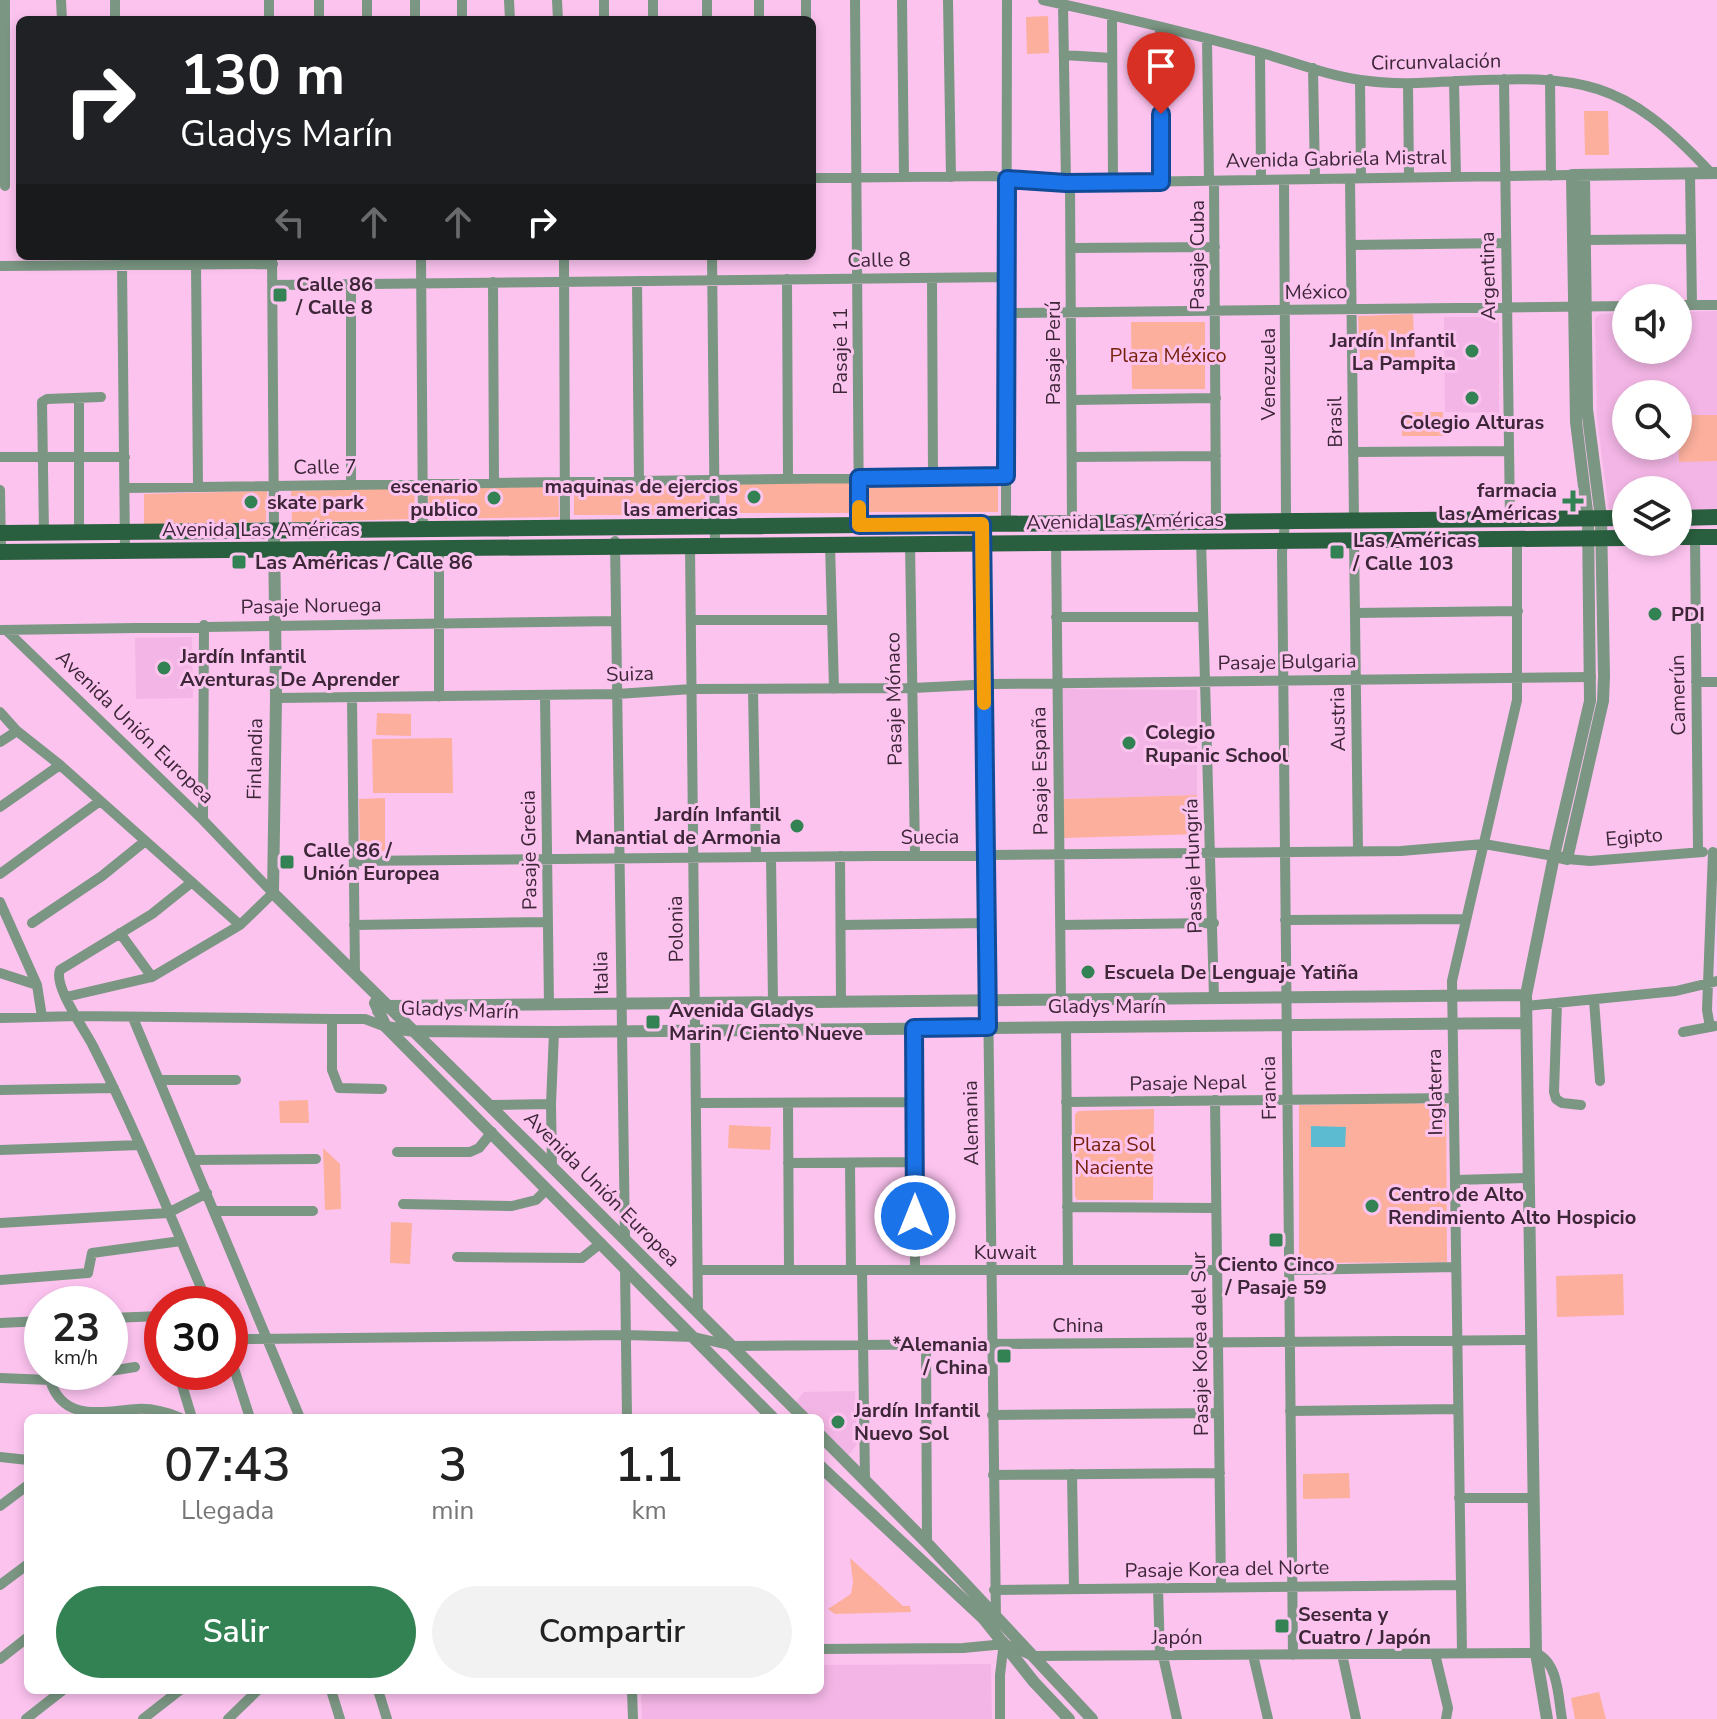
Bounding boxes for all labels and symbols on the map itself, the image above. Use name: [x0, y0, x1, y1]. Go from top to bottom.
pin: [1127, 32, 1195, 114]
street label: Circunvalación: [1371, 47, 1501, 77]
street label: Avenida Gabriela Mistral: [1225, 144, 1447, 174]
street label: Pasaje Cuba: [1184, 200, 1211, 310]
street label: Argentina: [1474, 231, 1502, 321]
street label: Calle 8: [847, 246, 911, 274]
place label: Calle 86 / Calle 8: [295, 271, 373, 321]
street label: México: [1284, 278, 1348, 306]
marker: Calle 86 / Calle 8: [271, 286, 289, 304]
street label: Pasaje Perú: [1040, 301, 1067, 405]
street label: Pasaje 11: [827, 307, 854, 395]
place label: Jardín Infantil La Pampita: [1329, 327, 1457, 377]
street label: Venezuela: [1255, 328, 1282, 421]
park label: Plaza México: [1109, 342, 1227, 369]
marker: Jardín Infantil La Pampita: [1463, 342, 1481, 360]
marker: Colegio Alturas: [1463, 389, 1481, 407]
street label: Brasil: [1321, 396, 1349, 448]
place label: Colegio Alturas: [1400, 409, 1544, 436]
street label: Calle 7: [293, 453, 357, 481]
place label: escenario publico: [390, 473, 478, 523]
place label: maquinas de ejercios las americas: [544, 473, 738, 523]
place label: farmacia las Américas: [1438, 477, 1557, 527]
marker: maquinas de ejercios las americas: [745, 488, 763, 506]
place label: skate park: [267, 489, 365, 516]
marker: escenario publico: [485, 489, 503, 507]
marker: farmacia las Américas: [1564, 492, 1582, 510]
marker: skate park: [242, 493, 260, 511]
street label: Avenida Las Américas: [1026, 506, 1224, 536]
street label: Avenida Las Américas: [162, 516, 360, 543]
place label: Las Américas / Calle 103: [1352, 527, 1477, 577]
marker: Las Américas / Calle 103: [1328, 543, 1346, 561]
place label: Las Américas / Calle 86: [255, 549, 473, 576]
marker: Las Américas / Calle 86: [230, 553, 248, 571]
street label: Pasaje Noruega: [240, 591, 382, 621]
place label: PDI: [1671, 601, 1705, 628]
marker: PDI: [1646, 605, 1664, 623]
street label: Pasaje Mónaco: [879, 632, 909, 766]
place label: Jardín Infantil Aventuras De Aprender: [179, 643, 400, 693]
street label: Avenida Unión Europea: [50, 644, 220, 810]
street label: Pasaje Bulgaria: [1217, 647, 1357, 677]
street label: Camerún: [1664, 654, 1692, 736]
marker: Jardín Infantil Aventuras De Aprender: [155, 659, 173, 677]
street label: Suiza: [606, 660, 654, 688]
street label: Austria: [1324, 686, 1352, 752]
street label: Pasaje España: [1025, 706, 1055, 836]
street label: Finlandia: [241, 718, 269, 800]
place label: Colegio Rupanic School: [1145, 719, 1289, 769]
marker: Colegio Rupanic School: [1120, 734, 1138, 752]
street label: Pasaje Grecia: [514, 790, 544, 910]
street label: Pasaje Hungría: [1177, 798, 1209, 934]
place label: Jardín Infantil Manantial de Armonia: [575, 801, 782, 851]
marker: Jardín Infantil Manantial de Armonia: [788, 817, 806, 835]
street label: Egipto: [1604, 821, 1664, 853]
street label: Suecia: [900, 823, 960, 851]
place label: Calle 86 / Unión Europea: [303, 837, 440, 887]
marker: Calle 86 / Unión Europea: [278, 853, 296, 871]
street label: Polonia: [662, 895, 690, 963]
street label: Italia: [587, 951, 615, 995]
place label: Escuela De Lenguaje Yatiña: [1104, 959, 1359, 986]
marker: Escuela De Lenguaje Yatiña: [1079, 963, 1097, 981]
street label: Gladys Marín: [1048, 993, 1166, 1020]
street label: Gladys Marín: [400, 994, 520, 1026]
place label: Avenida Gladys Marin / Ciento Nueve: [669, 997, 863, 1047]
marker: Avenida Gladys Marin / Ciento Nueve: [644, 1013, 662, 1031]
street label: Inglaterra: [1421, 1048, 1449, 1136]
street label: Francia: [1255, 1056, 1283, 1120]
street label: Pasaje Nepal: [1129, 1068, 1247, 1098]
street label: Alemania: [957, 1080, 985, 1166]
street label: Avenida Unión Europea: [518, 1105, 686, 1273]
park label: Plaza Sol Naciente: [1072, 1131, 1156, 1181]
position arrow: [873, 1174, 957, 1258]
place label: Centro de Alto Rendimiento Alto Hospicio: [1388, 1181, 1636, 1231]
marker: Centro de Alto Rendimiento Alto Hospicio: [1363, 1197, 1381, 1215]
marker: Ciento Cinco / Pasaje 59: [1267, 1231, 1285, 1249]
street label: Kuwait: [974, 1239, 1037, 1266]
place label: Ciento Cinco / Pasaje 59: [1218, 1251, 1334, 1301]
street label: Pasaje Korea del Sur: [1185, 1252, 1215, 1436]
speed limit sign: 30: [144, 1286, 248, 1390]
street label: China: [1052, 1312, 1104, 1339]
place label: *Alemania / China: [892, 1331, 988, 1381]
marker: *Alemania / China: [995, 1347, 1013, 1365]
place label: Jardín Infantil Nuevo Sol: [853, 1397, 981, 1447]
marker: Jardín Infantil Nuevo Sol: [829, 1413, 847, 1431]
street label: Pasaje Korea del Norte: [1124, 1554, 1330, 1584]
place label: Sesenta y Cuatro / Japón: [1298, 1601, 1431, 1651]
marker: Sesenta y Cuatro / Japón: [1273, 1617, 1291, 1635]
street label: Japón: [1150, 1624, 1203, 1651]

